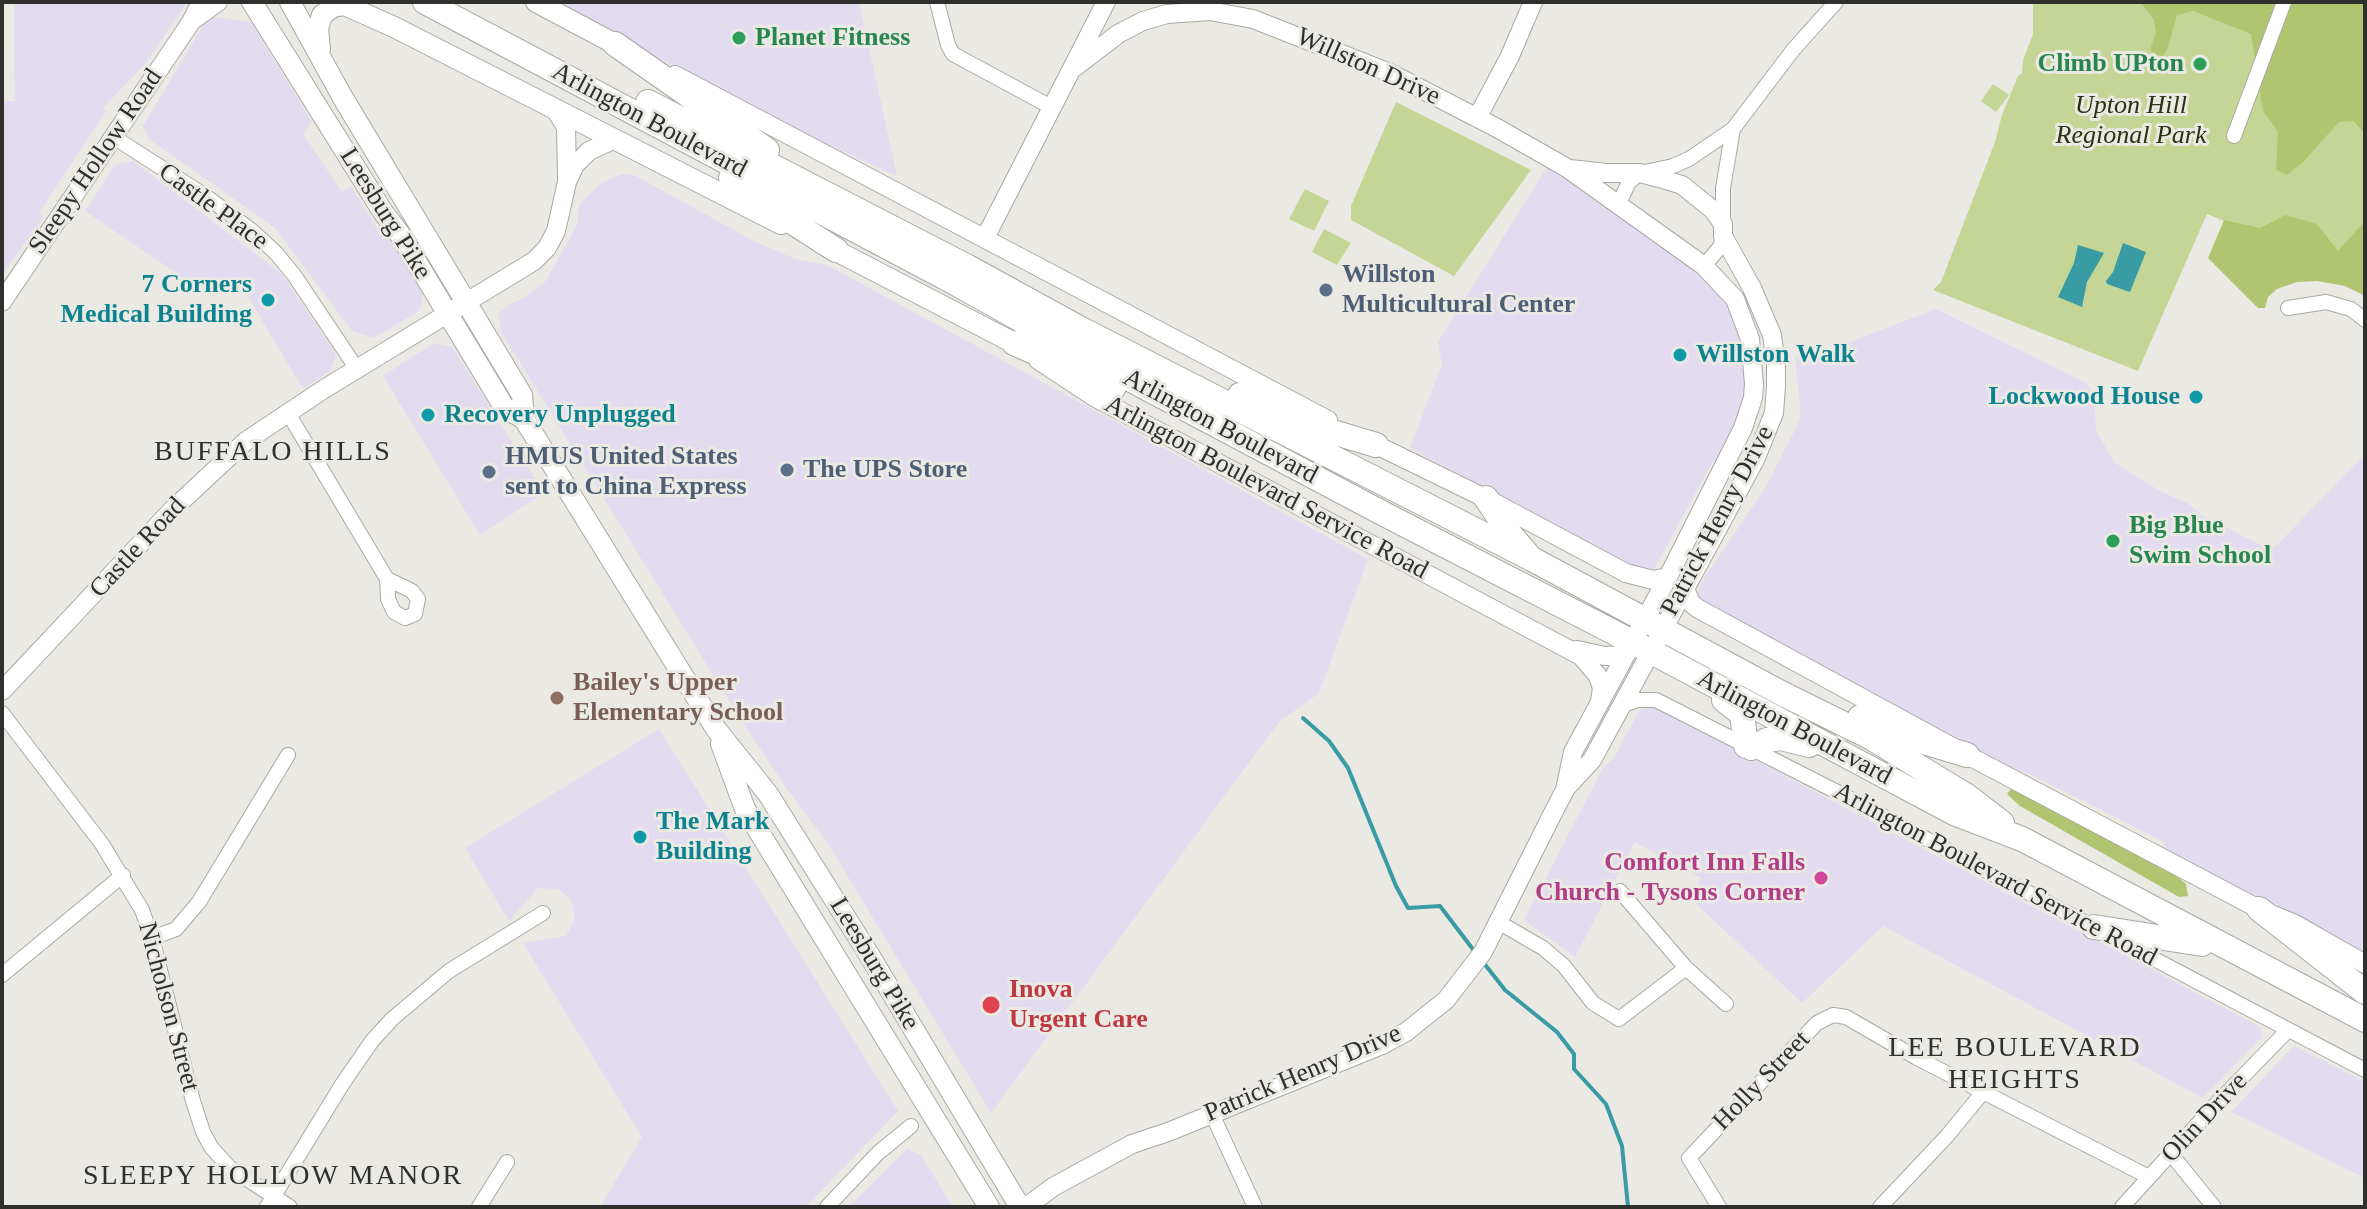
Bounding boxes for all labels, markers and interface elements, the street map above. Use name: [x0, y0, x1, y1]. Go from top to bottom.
street label: Willston Drive: [1291, 21, 1445, 113]
place label: Planet Fitness: [755, 22, 910, 54]
marker: Planet Fitness: [730, 29, 748, 47]
place label: Climb UPton: [2037, 48, 2184, 80]
marker: Climb UPton: [2191, 55, 2209, 73]
street label: Arlington Boulevard: [546, 57, 752, 185]
street label: Sleepy Hollow Road: [22, 63, 170, 261]
park label: Upton Hill Regional Park: [2056, 90, 2206, 152]
street label: Leesburg Pike: [332, 143, 438, 285]
street label: Castle Place: [152, 157, 274, 257]
place label: Willston Multicultural Center: [1342, 259, 1575, 320]
place label: 7 Corners Medical Building: [61, 269, 252, 330]
marker: Willston Multicultural Center: [1317, 281, 1335, 299]
marker: 7 Corners Medical Building: [259, 291, 277, 309]
place label: Willston Walk: [1696, 339, 1855, 371]
marker: Willston Walk: [1671, 346, 1689, 364]
street label: Arlington Boulevard: [1117, 363, 1323, 491]
place label: Lockwood House: [1989, 381, 2180, 413]
marker: Lockwood House: [2187, 388, 2205, 406]
street label: Arlington Boulevard Service Road: [1099, 389, 1433, 587]
place label: Recovery Unplugged: [444, 399, 676, 431]
marker: Recovery Unplugged: [419, 406, 437, 424]
street label: Patrick Henry Drive: [1655, 421, 1781, 621]
district label: BUFFALO HILLS: [154, 436, 392, 470]
place label: HMUS United States sent to China Express: [505, 441, 747, 502]
place label: The UPS Store: [803, 454, 967, 486]
marker: The UPS Store: [778, 461, 796, 479]
marker: HMUS United States sent to China Express: [480, 463, 498, 481]
street label: Castle Road: [83, 491, 193, 605]
place label: Big Blue Swim School: [2129, 510, 2271, 572]
marker: Big Blue Swim School: [2104, 532, 2122, 550]
street label: Arlington Boulevard: [1691, 664, 1897, 792]
place label: Bailey's Upper Elementary School: [573, 667, 783, 728]
marker: Bailey's Upper Elementary School: [548, 689, 566, 707]
street label: Arlington Boulevard Service Road: [1828, 776, 2162, 974]
place label: The Mark Building: [656, 806, 769, 868]
marker: The Mark Building: [631, 828, 649, 846]
place label: Comfort Inn Falls Church - Tysons Corner: [1535, 847, 1805, 908]
marker: Comfort Inn Falls Church - Tysons Corner: [1812, 869, 1830, 887]
street label: Leesburg Pike: [822, 892, 926, 1036]
street label: Nicholson Street: [130, 919, 206, 1095]
place label: Inova Urgent Care: [1009, 974, 1148, 1036]
marker: Inova Urgent Care: [980, 994, 1002, 1016]
street label: Patrick Henry Drive: [1200, 1018, 1406, 1130]
street label: Holly Street: [1707, 1025, 1817, 1137]
district label: LEE BOULEVARD HEIGHTS: [1888, 1032, 2142, 1098]
street label: Olin Drive: [2155, 1066, 2255, 1170]
district label: SLEEPY HOLLOW MANOR: [83, 1160, 463, 1194]

